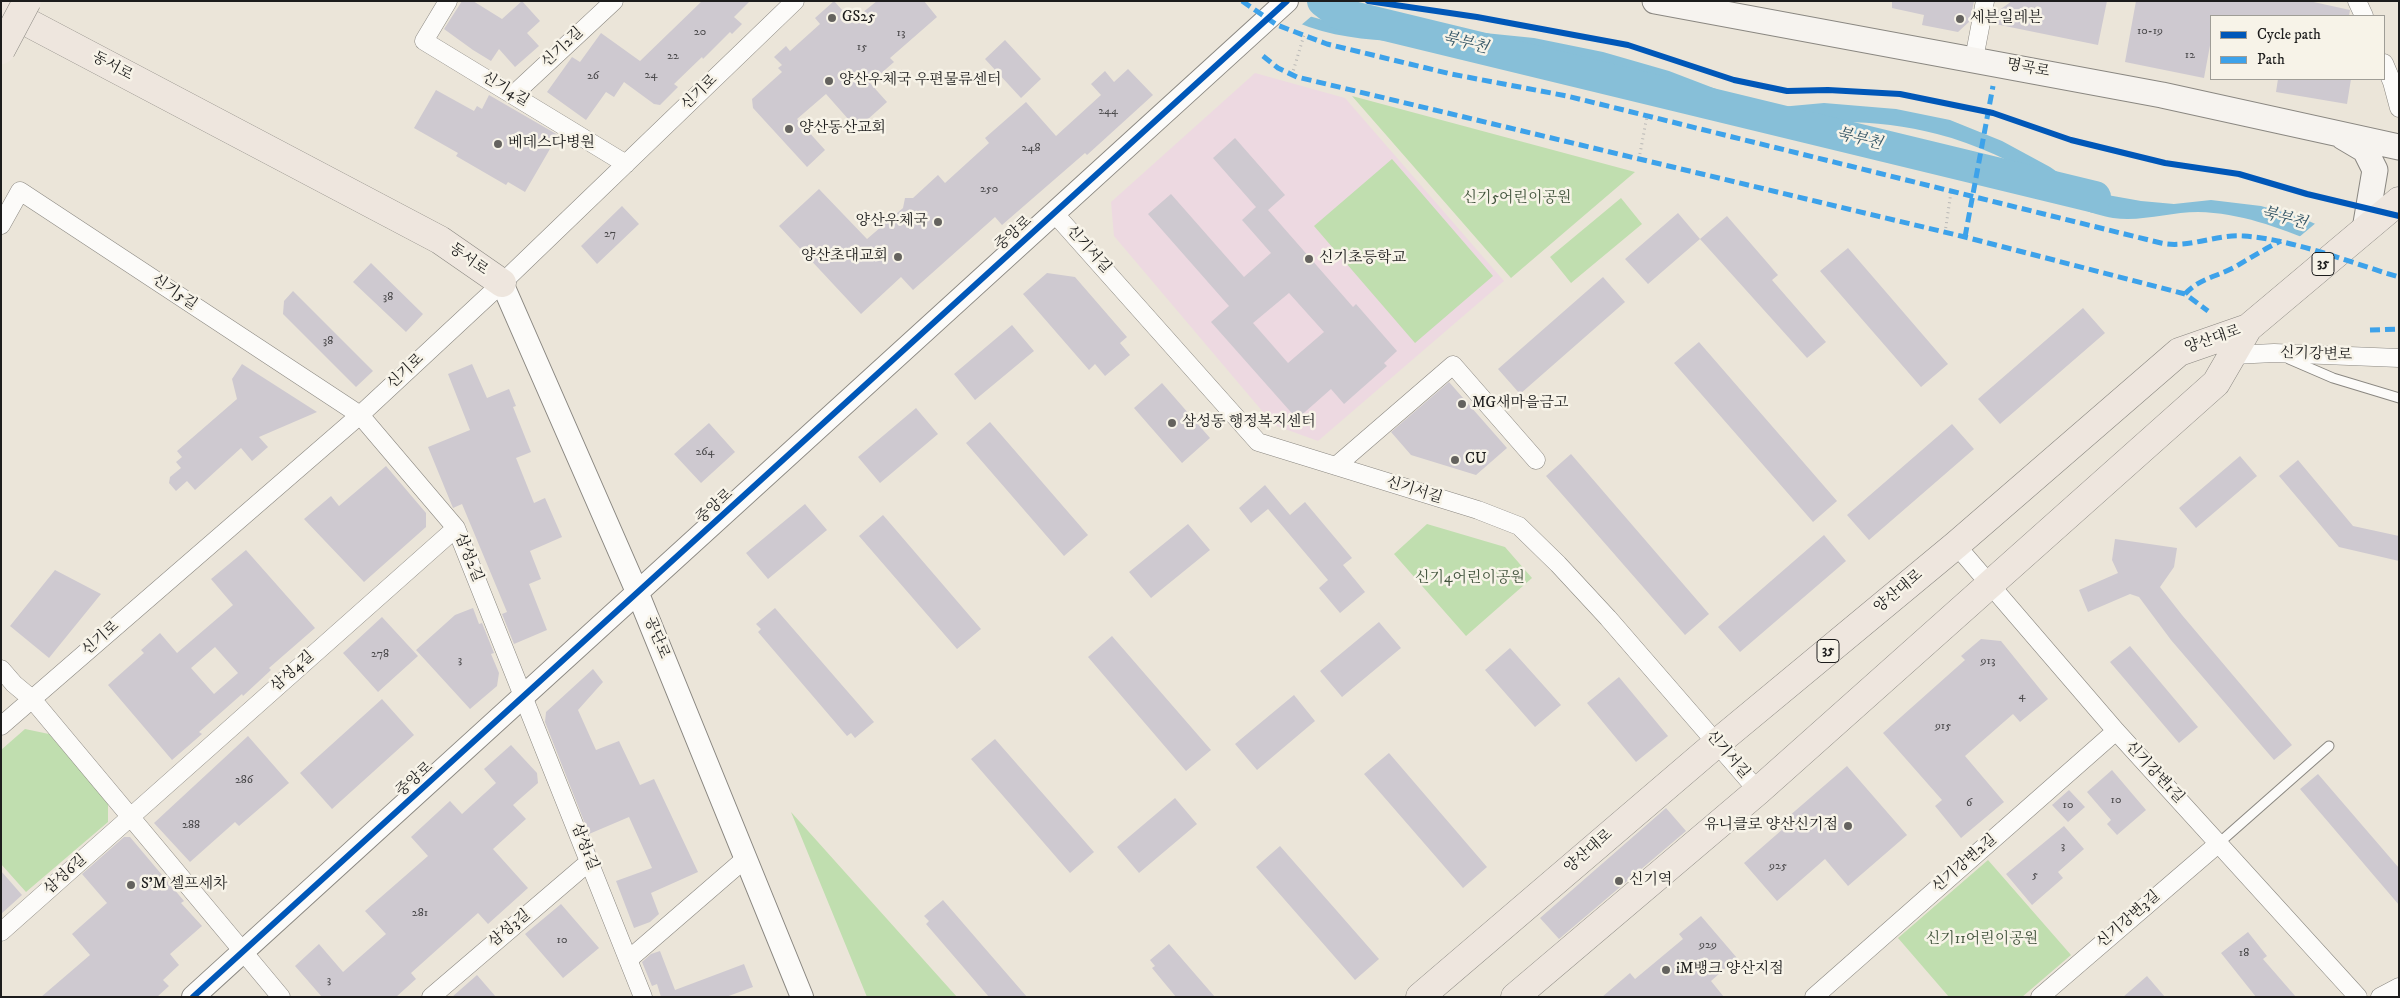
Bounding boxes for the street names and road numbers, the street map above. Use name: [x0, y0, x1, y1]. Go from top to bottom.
street label: 신기2길: [538, 24, 588, 72]
street label: 동서로: [89, 49, 135, 85]
street label: 명곡로: [2005, 56, 2051, 82]
street label: 신기4길: [478, 69, 532, 111]
street label: 신기로: [678, 71, 722, 115]
street label: 중앙로: [992, 213, 1036, 255]
street label: 신기서길: [1062, 222, 1114, 278]
street label: 동서로: [445, 240, 491, 280]
road number: 35: [2312, 252, 2334, 276]
street label: 신기5길: [148, 271, 200, 315]
street label: 양산대로: [2183, 322, 2243, 358]
street label: 신기강변로: [2279, 345, 2353, 365]
street label: 신기로: [384, 351, 428, 393]
street label: 신기서길: [1384, 474, 1444, 508]
street label: 중앙로: [693, 486, 737, 528]
street label: 삼성2길: [450, 531, 486, 585]
street label: 양산대로: [1871, 566, 1927, 618]
street label: 공단로: [640, 614, 672, 662]
street label: 신기로: [79, 618, 123, 660]
road number: 35: [1817, 640, 1839, 662]
street label: 삼성4길: [268, 648, 318, 696]
street label: 신기서길: [1701, 727, 1753, 783]
street label: 신기강변1길: [2121, 738, 2187, 808]
street label: 중앙로: [393, 759, 437, 801]
street label: 삼성1길: [566, 821, 602, 873]
street label: 양산대로: [1561, 826, 1617, 878]
street label: 신기강변2길: [1929, 831, 2001, 897]
street label: 삼성6길: [41, 851, 91, 899]
street label: 신기강변3길: [2094, 888, 2164, 952]
street label: 삼성3길: [485, 906, 535, 952]

